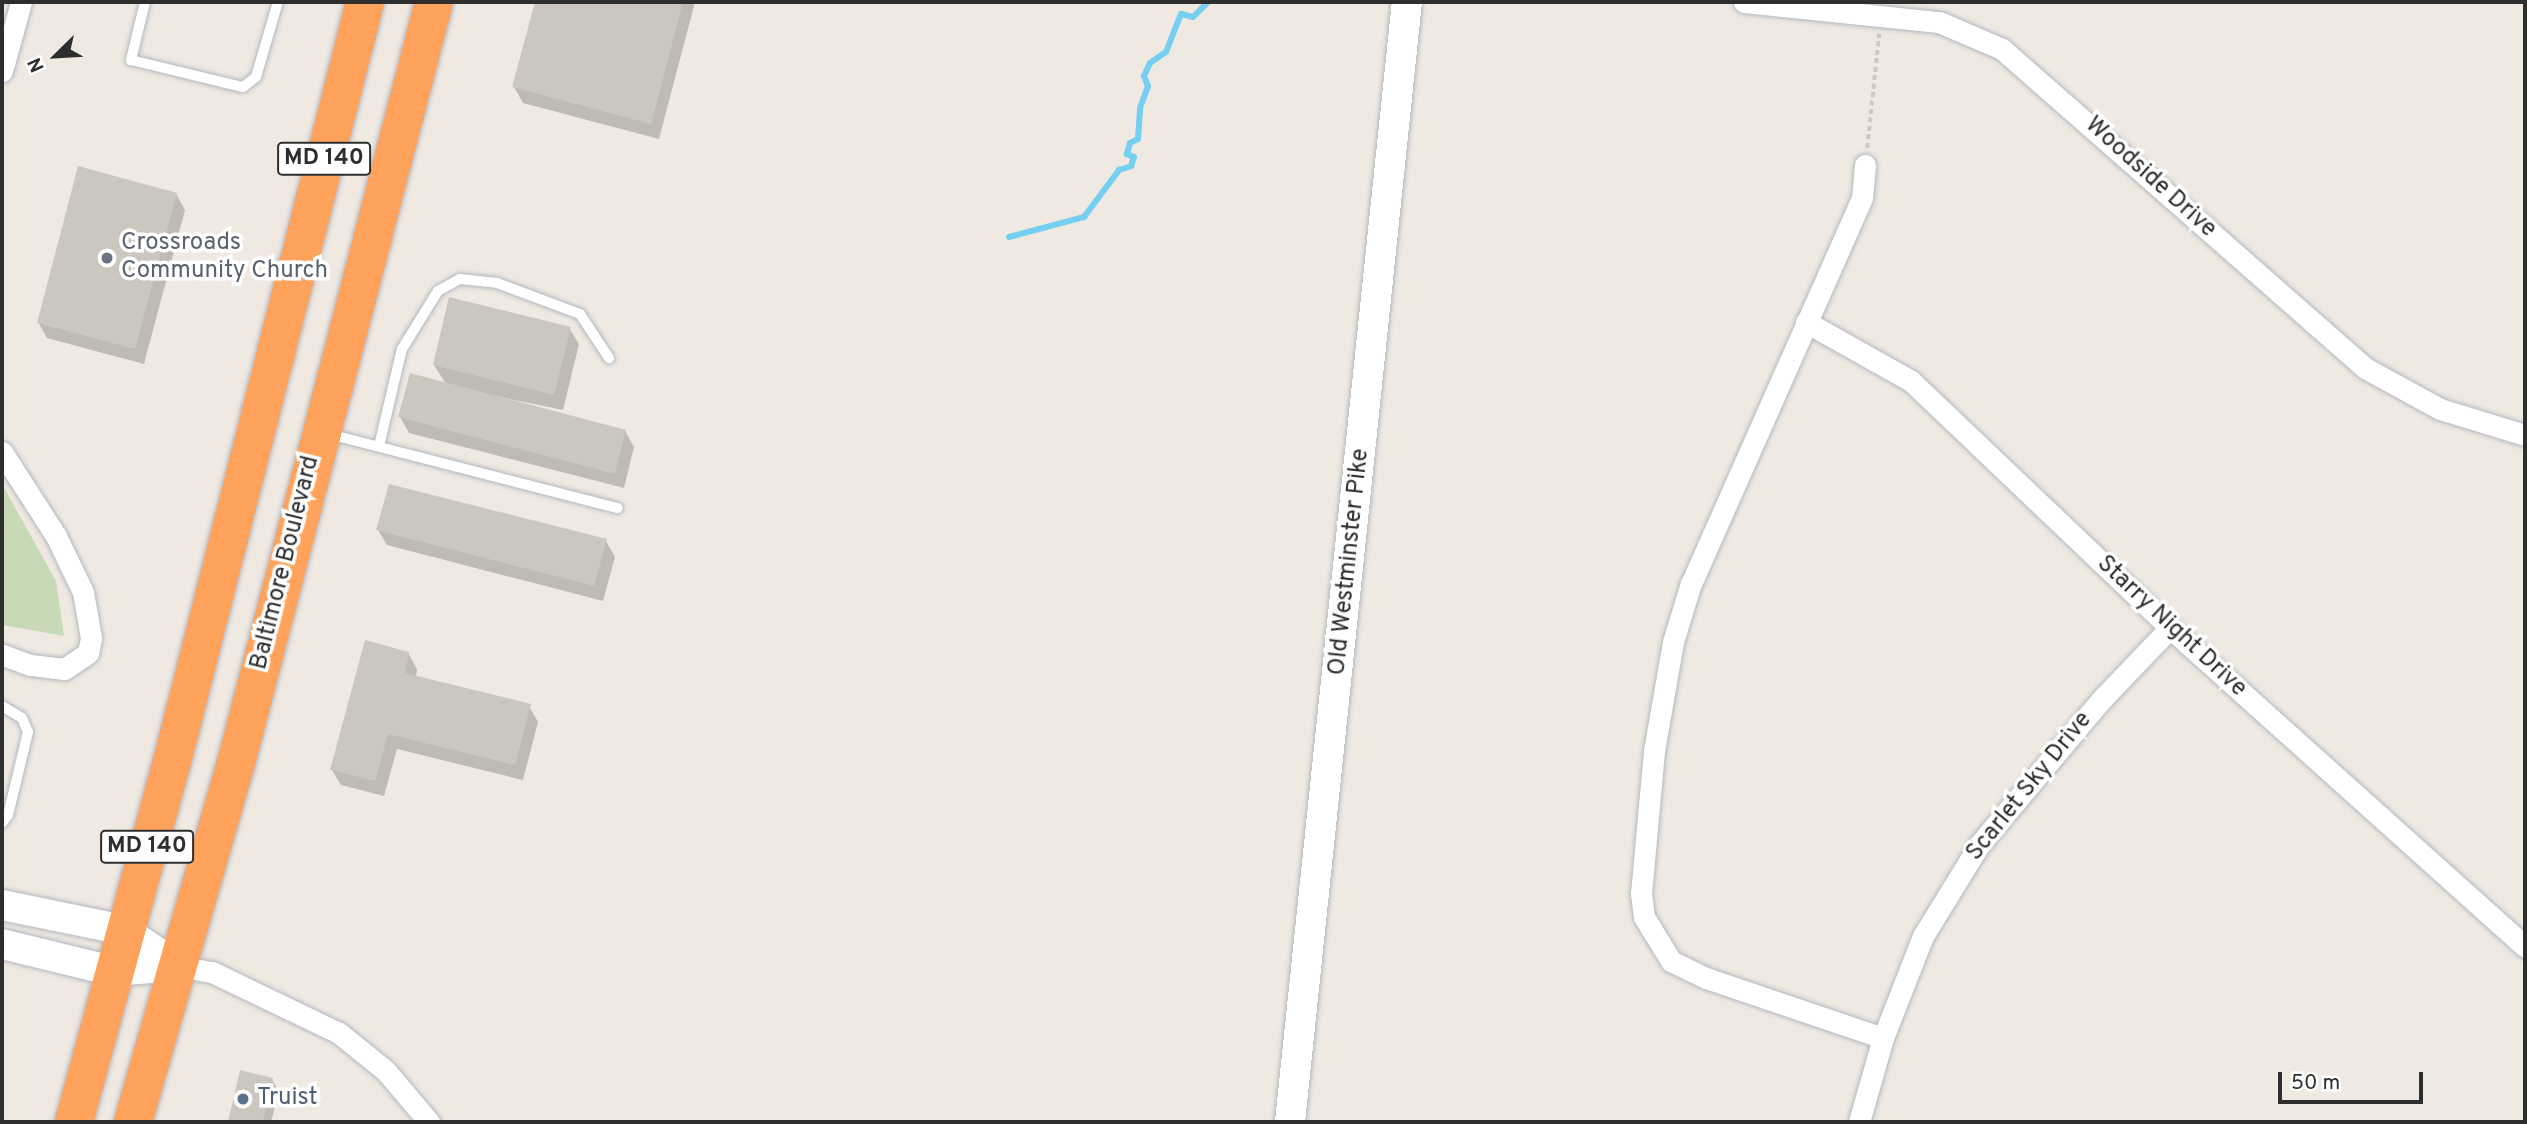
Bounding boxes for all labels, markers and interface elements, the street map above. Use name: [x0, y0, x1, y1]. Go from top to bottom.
north arrow: [21, 21, 91, 91]
text: N: [23, 53, 51, 76]
street label: Woodside Drive: [2078, 111, 2222, 245]
road number: MD 140: [277, 140, 371, 178]
place label: Crossroads Community Church: [121, 230, 328, 286]
marker: Crossroads Community Church: [99, 250, 115, 266]
street label: Old Westminster Pike: [1324, 447, 1376, 677]
street label: Baltimore Boulevard: [245, 453, 327, 673]
street label: Starry Night Drive: [2090, 550, 2252, 704]
street label: Scarlet Sky Drive: [1961, 707, 2099, 867]
road number: MD 140: [100, 828, 194, 866]
scale bar: [2282, 1058, 2427, 1102]
text: 50 m: [2291, 1070, 2340, 1097]
place label: Truist: [257, 1085, 318, 1113]
marker: Truist: [235, 1091, 251, 1107]

